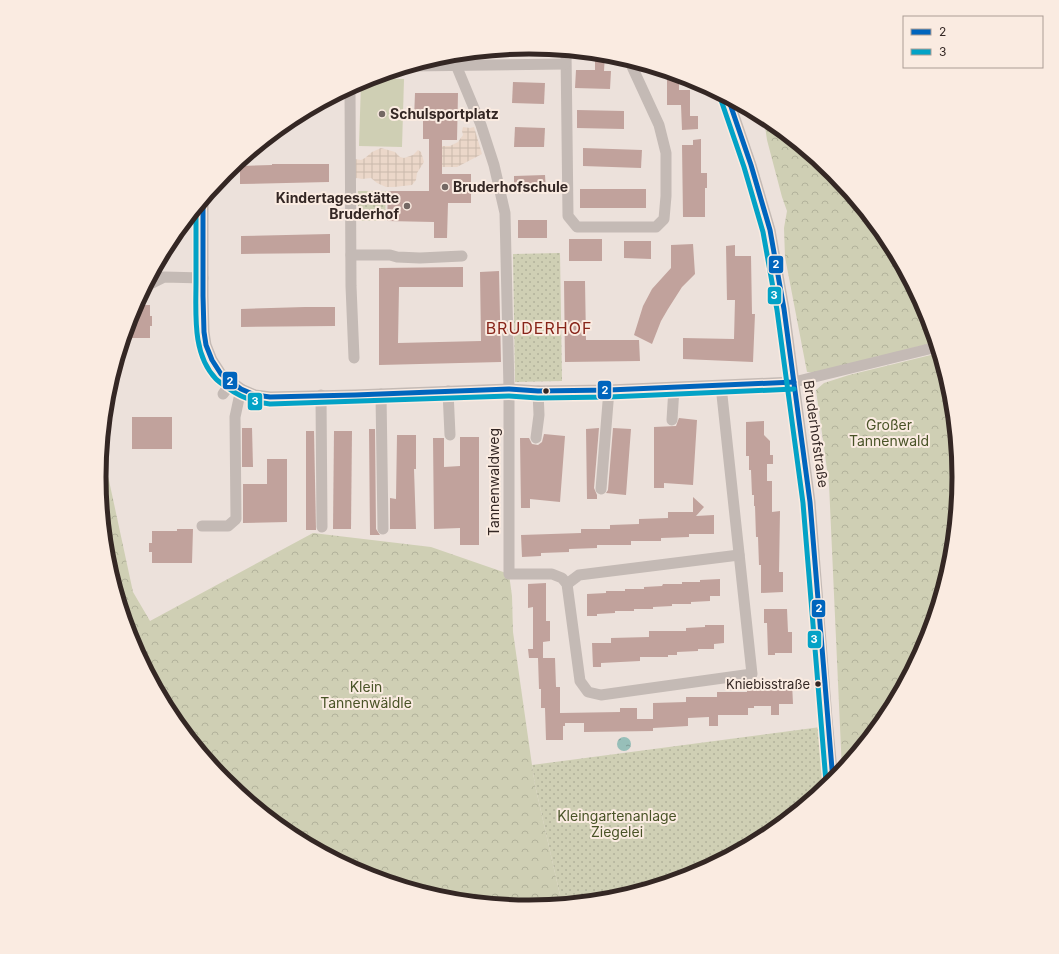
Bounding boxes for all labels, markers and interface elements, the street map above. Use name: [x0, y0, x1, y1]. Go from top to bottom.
legend: [903, 16, 1043, 68]
text: 2: [939, 24, 946, 39]
text: 3: [939, 44, 946, 59]
place label: Schulsportplatz: [390, 105, 499, 122]
marker: Schulsportplatz: [377, 109, 387, 119]
place label: Bruderhofschule: [453, 178, 568, 195]
marker: Bruderhofschule: [440, 182, 450, 192]
place label: Kindertagesstätte Bruderhof: [276, 189, 399, 222]
marker: Kindertagesstätte Bruderhof: [402, 201, 412, 211]
line badge: 2: [768, 255, 784, 274]
text: 2: [773, 257, 780, 271]
line badge: 3: [767, 286, 782, 305]
text: 3: [770, 288, 778, 302]
district label: BRUDERHOF: [486, 318, 592, 338]
line badge: 2: [222, 371, 238, 390]
text: 2: [227, 374, 234, 388]
street label: Bruderhofstraße: [801, 379, 832, 489]
line badge: 2: [597, 380, 612, 400]
text: 2: [602, 383, 609, 397]
unlabelled marker: [541, 386, 551, 396]
line badge: 3: [247, 392, 263, 411]
text: 3: [251, 394, 259, 408]
park label: Großer Tannenwald: [849, 416, 929, 449]
street label: Tannenwaldweg: [485, 428, 502, 536]
line badge: 2: [811, 599, 826, 618]
text: 2: [816, 601, 823, 615]
line badge: 3: [807, 630, 822, 649]
text: 3: [810, 632, 818, 646]
place label: Kniebisstraße: [726, 676, 810, 692]
park label: Klein Tannenwäldle: [320, 678, 412, 711]
marker: Kniebisstraße: [813, 679, 823, 689]
park label: Kleingartenanlage Ziegelei: [557, 807, 677, 840]

